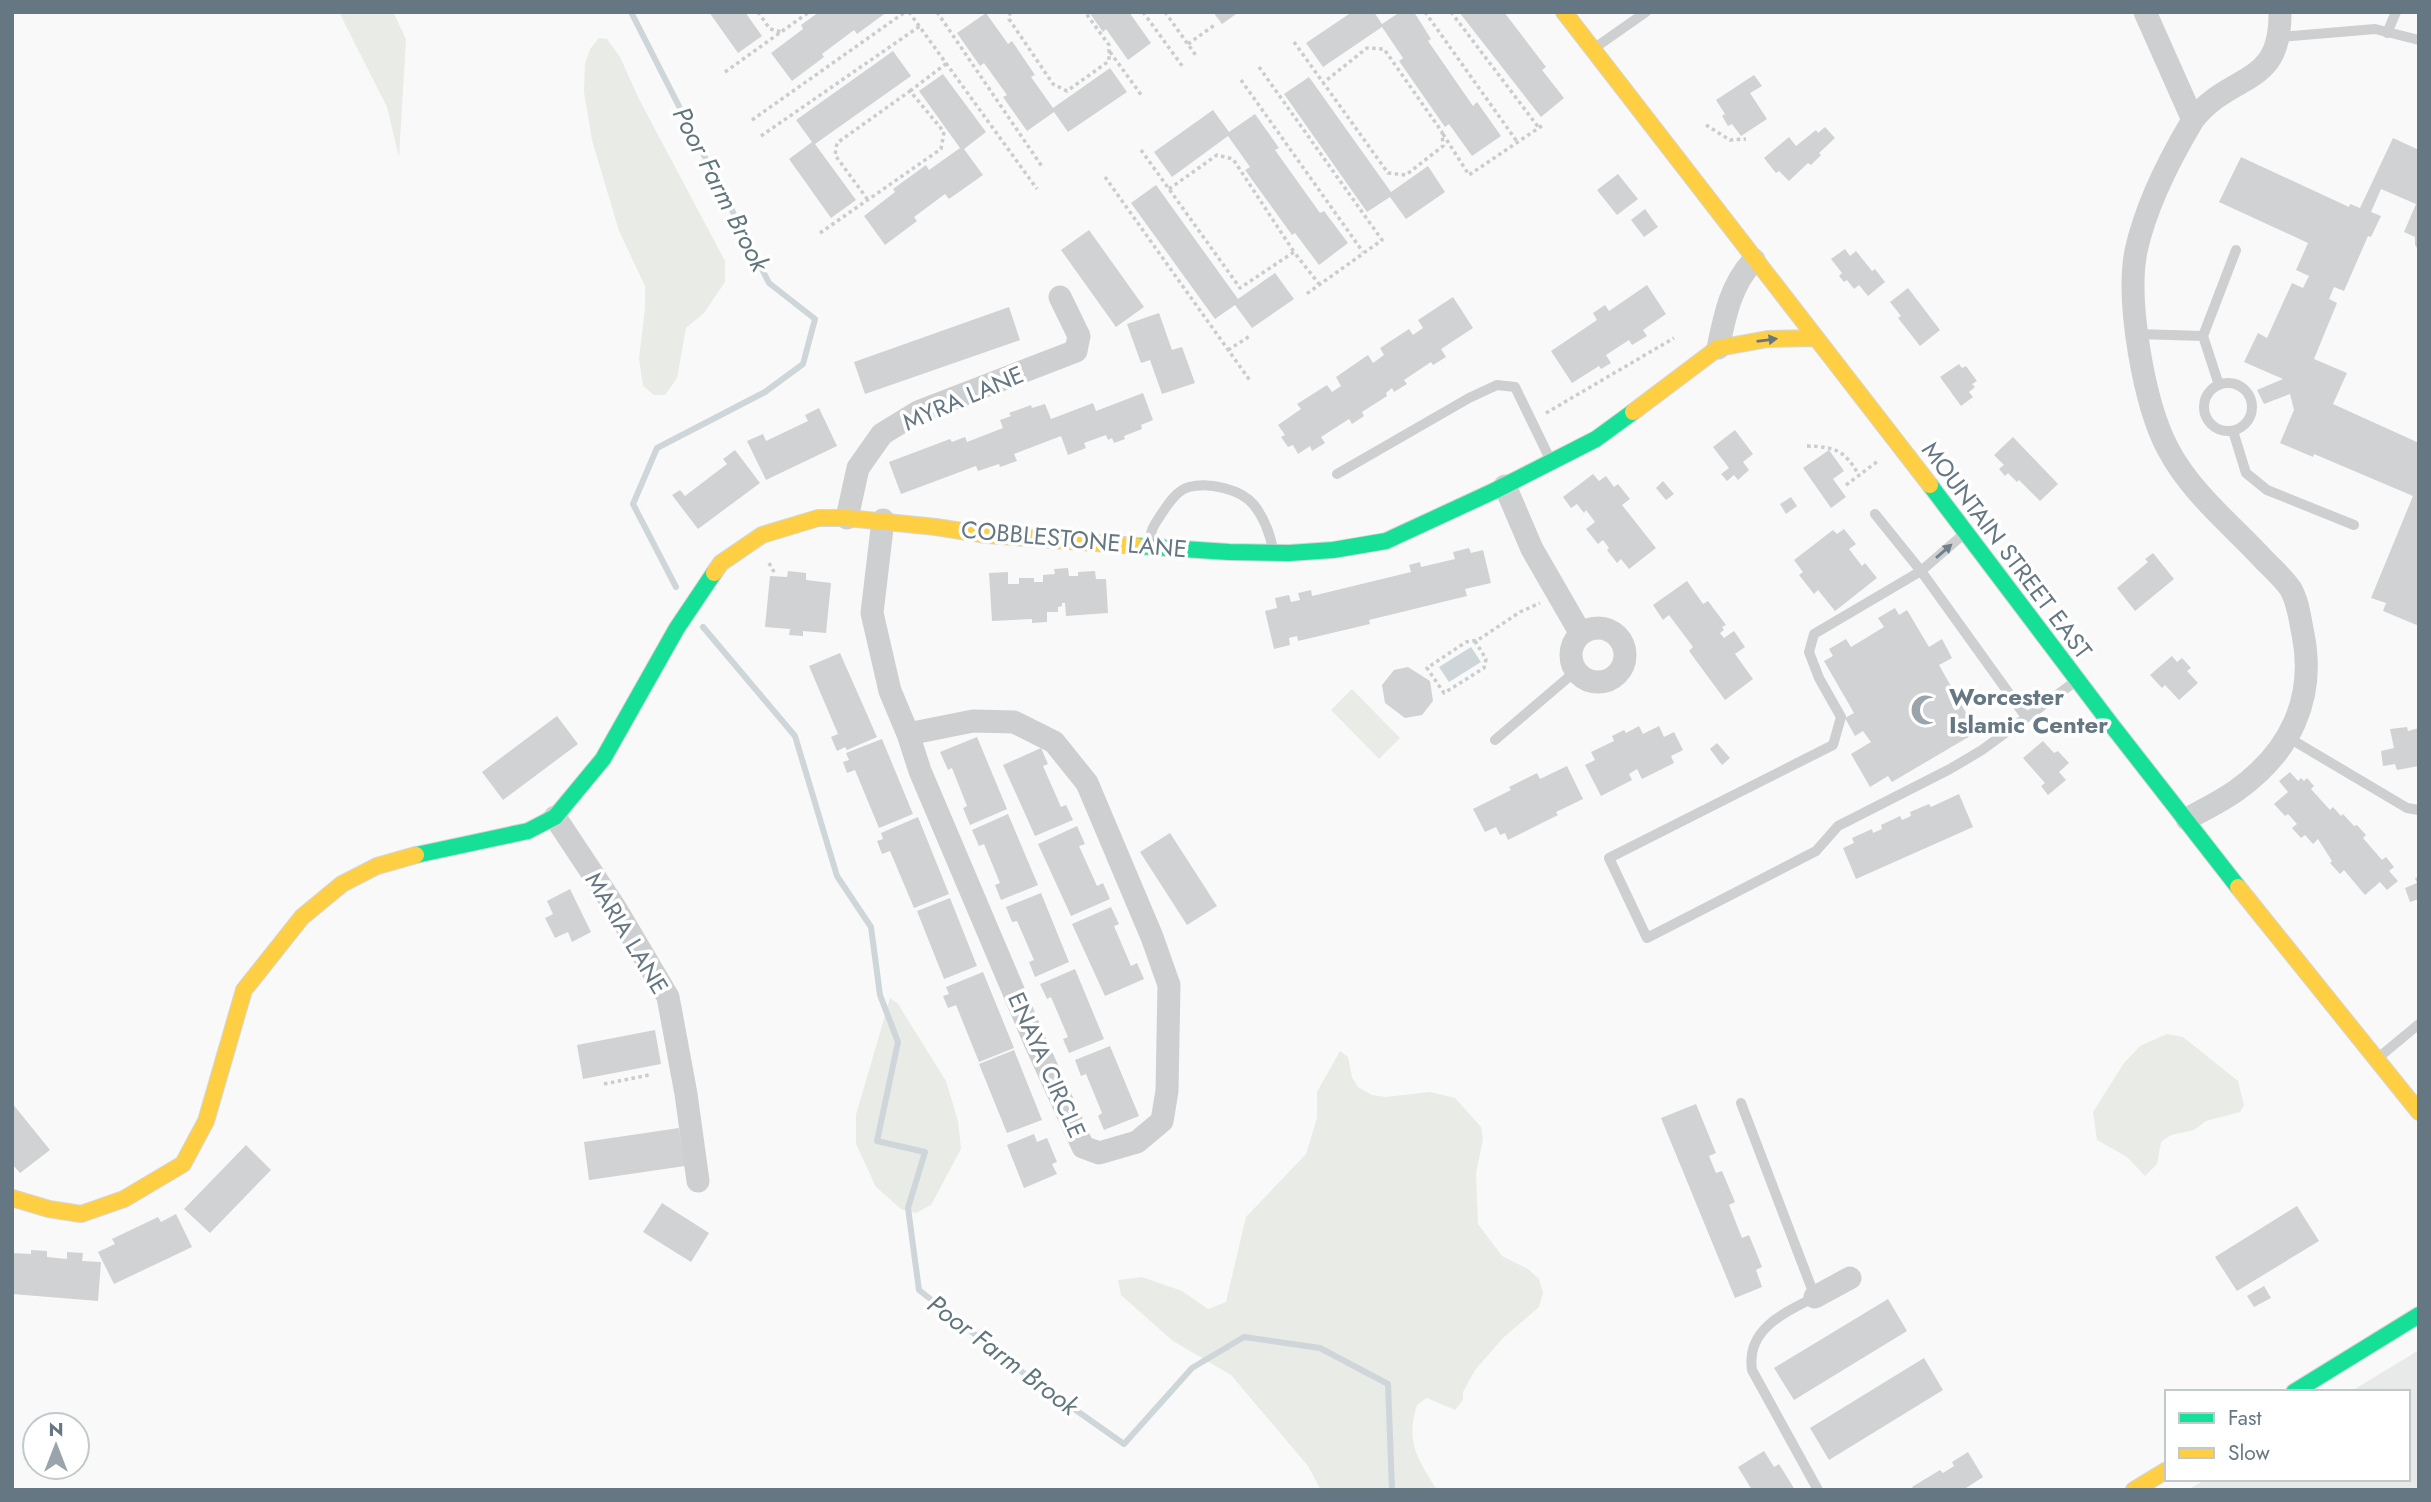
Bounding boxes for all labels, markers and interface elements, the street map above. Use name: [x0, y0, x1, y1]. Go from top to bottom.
water label: Poor Farm Brook: [663, 100, 780, 280]
one-way arrow: [1756, 334, 1778, 345]
street label: MYRA LANE: [897, 357, 1029, 439]
street label: MOUNTAIN STREET EAST: [1914, 434, 2100, 666]
street label: COBBLESTONE LANE: [960, 512, 1188, 566]
one-way arrow: [1935, 544, 1952, 559]
place label: Worcester Islamic Center: [1949, 679, 2108, 742]
mosque icon: Worcester Islamic Center: [1909, 693, 1943, 727]
street label: MARIA LANE: [577, 865, 677, 1001]
street label: ENAYA CIRCLE: [999, 987, 1095, 1143]
water label: Poor Farm Brook: [919, 1286, 1088, 1426]
legend: [2165, 1390, 2410, 1481]
text: Fast: [2228, 1403, 2261, 1433]
north arrow: [21, 1411, 91, 1481]
text: N: [48, 1416, 64, 1443]
text: Slow: [2228, 1438, 2270, 1468]

